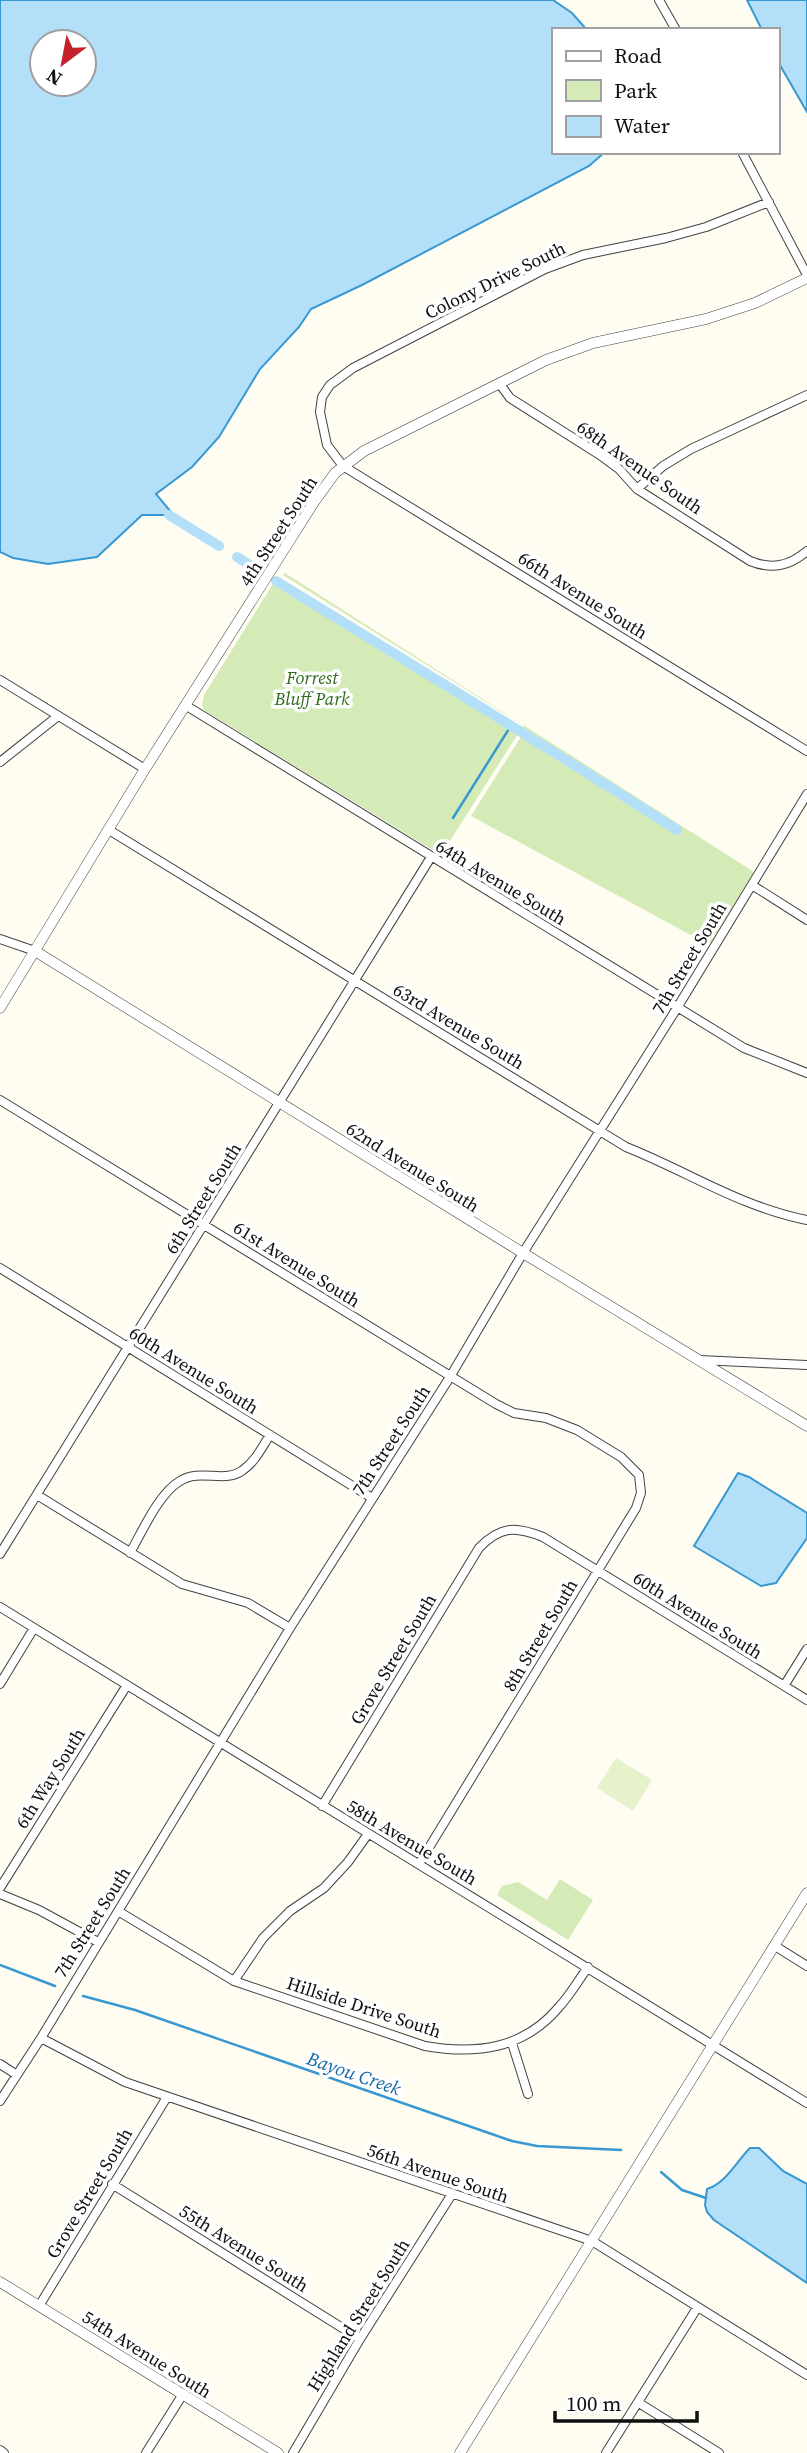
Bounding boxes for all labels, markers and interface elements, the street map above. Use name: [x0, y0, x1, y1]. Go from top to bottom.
north arrow: [28, 28, 98, 98]
legend: [552, 28, 779, 154]
text: Road: [614, 41, 662, 70]
text: N: [41, 63, 67, 92]
text: Park: [614, 76, 658, 105]
text: Water: [614, 111, 670, 140]
street label: Colony Drive South: [420, 235, 570, 325]
street label: 68th Avenue South: [572, 414, 708, 520]
street label: 4th Street South: [233, 471, 323, 591]
street label: 66th Avenue South: [514, 545, 653, 645]
park label: Forrest Bluff Park: [274, 665, 350, 711]
street label: 64th Avenue South: [431, 833, 571, 931]
street label: 7th Street South: [646, 897, 732, 1019]
street label: 63rd Avenue South: [389, 977, 530, 1075]
street label: 62nd Avenue South: [342, 1116, 485, 1218]
street label: 6th Street South: [159, 1138, 247, 1258]
street label: 61st Avenue South: [229, 1215, 365, 1313]
street label: 60th Avenue South: [125, 1320, 264, 1420]
street label: 7th Street South: [346, 1380, 436, 1500]
street label: 60th Avenue South: [629, 1565, 768, 1665]
street label: 8th Street South: [497, 1574, 583, 1696]
street label: Grove Street South: [344, 1589, 442, 1729]
street label: 6th Way South: [9, 1723, 91, 1833]
street label: 58th Avenue South: [342, 1793, 482, 1891]
street label: 7th Street South: [48, 1862, 136, 1982]
street label: Hillside Drive South: [284, 1970, 444, 2044]
water label: Bayou Creek: [303, 2044, 404, 2101]
street label: Grove Street South: [40, 2123, 138, 2263]
street label: 56th Avenue South: [364, 2137, 512, 2209]
street label: 55th Avenue South: [175, 2198, 314, 2298]
street label: Highland Street South: [301, 2234, 415, 2396]
street label: 54th Avenue South: [78, 2304, 217, 2404]
scale bar: [555, 2380, 697, 2424]
text: 100 m: [566, 2389, 621, 2418]

